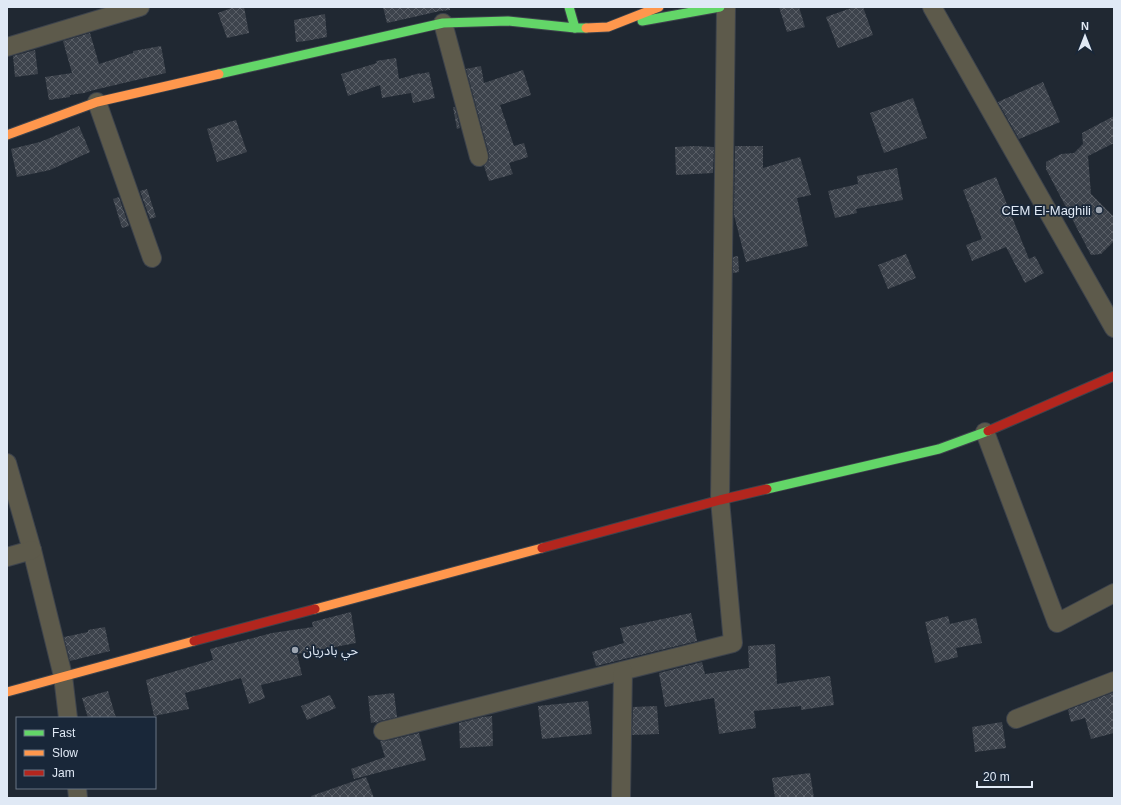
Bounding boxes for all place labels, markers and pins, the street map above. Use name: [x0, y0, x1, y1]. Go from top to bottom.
place label: CEM El-Maghili: [1001, 203, 1091, 218]
marker: CEM El-Maghili: [1094, 205, 1104, 215]
place label: حي بادريان: [303, 643, 359, 661]
marker: حي بادريان: [290, 645, 300, 655]

